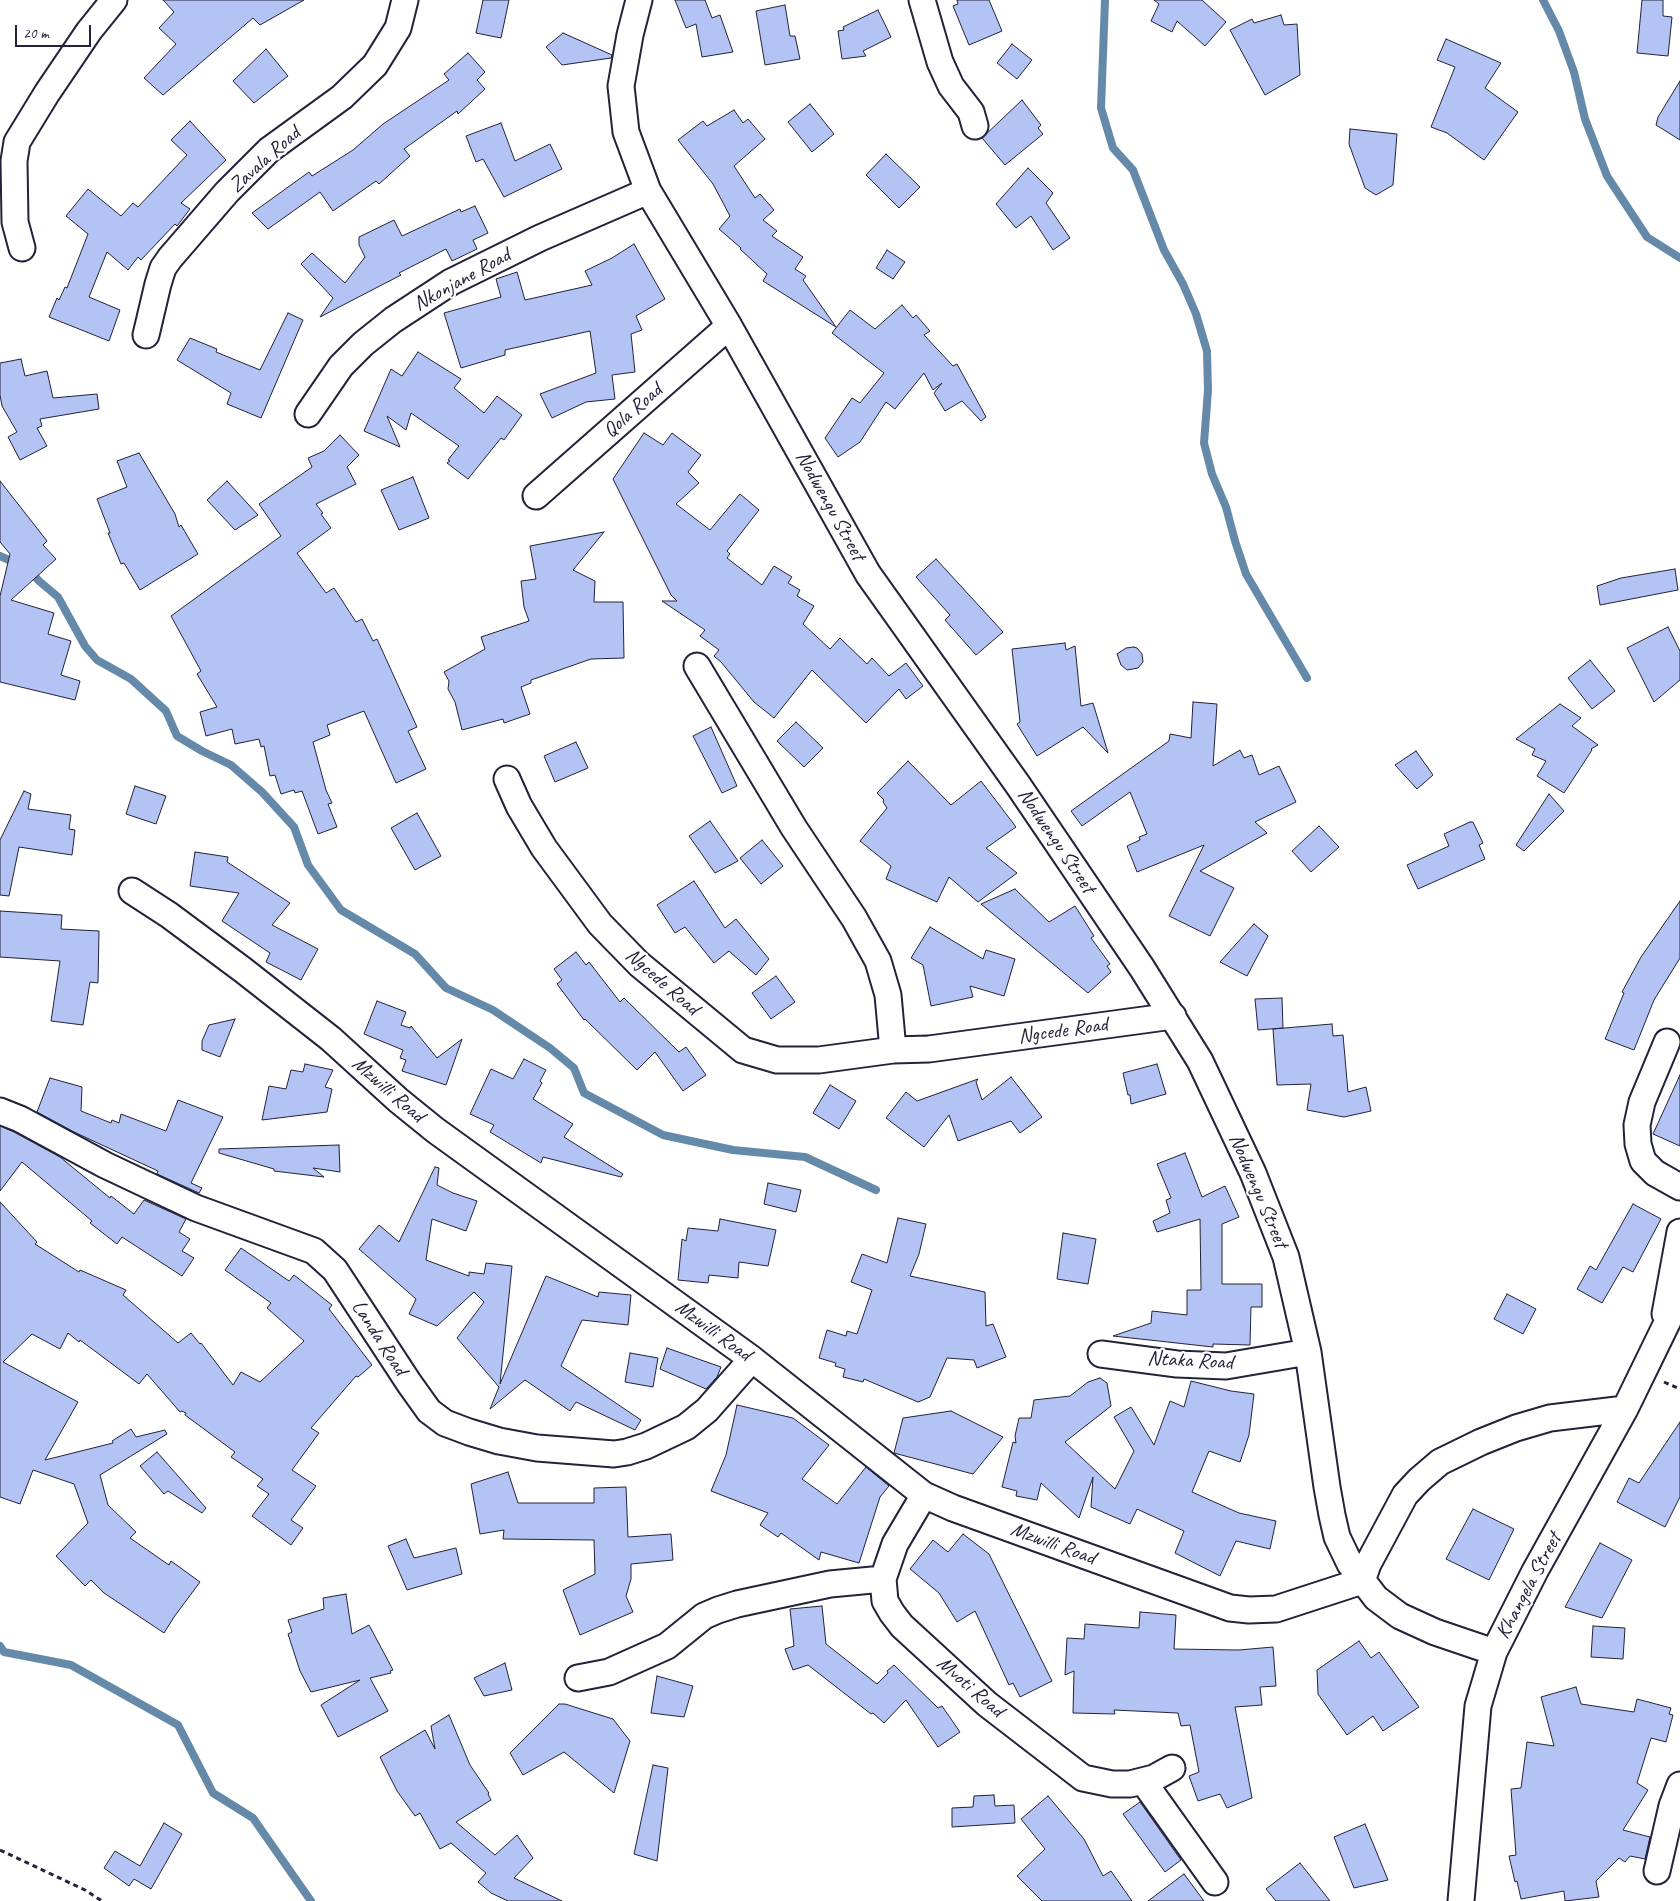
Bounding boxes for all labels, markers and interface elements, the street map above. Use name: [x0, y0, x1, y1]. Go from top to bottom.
scale bar: [18, 15, 94, 47]
text: 20 m: [23, 24, 49, 43]
street label: Zavala Road: [224, 122, 306, 198]
street label: Nkonjane Road: [409, 243, 515, 317]
street label: Qola Road: [598, 378, 668, 444]
street label: Nodwengu Street: [790, 447, 870, 565]
street label: Nodwengu Street: [1012, 784, 1100, 898]
street label: Ngcede Road: [620, 943, 704, 1021]
street label: Ngcede Road: [1017, 1012, 1109, 1050]
street label: Mzwilli Road: [347, 1052, 429, 1128]
street label: Nodwengu Street: [1223, 1130, 1293, 1252]
street label: Mzwilli Road: [670, 1295, 756, 1367]
street label: Landa Road: [345, 1296, 413, 1380]
street label: Ntaka Road: [1147, 1346, 1233, 1376]
street label: Mzwilli Road: [1007, 1517, 1099, 1571]
street label: Khangela Street: [1491, 1529, 1567, 1643]
street label: Mvoti Road: [931, 1651, 1009, 1723]

